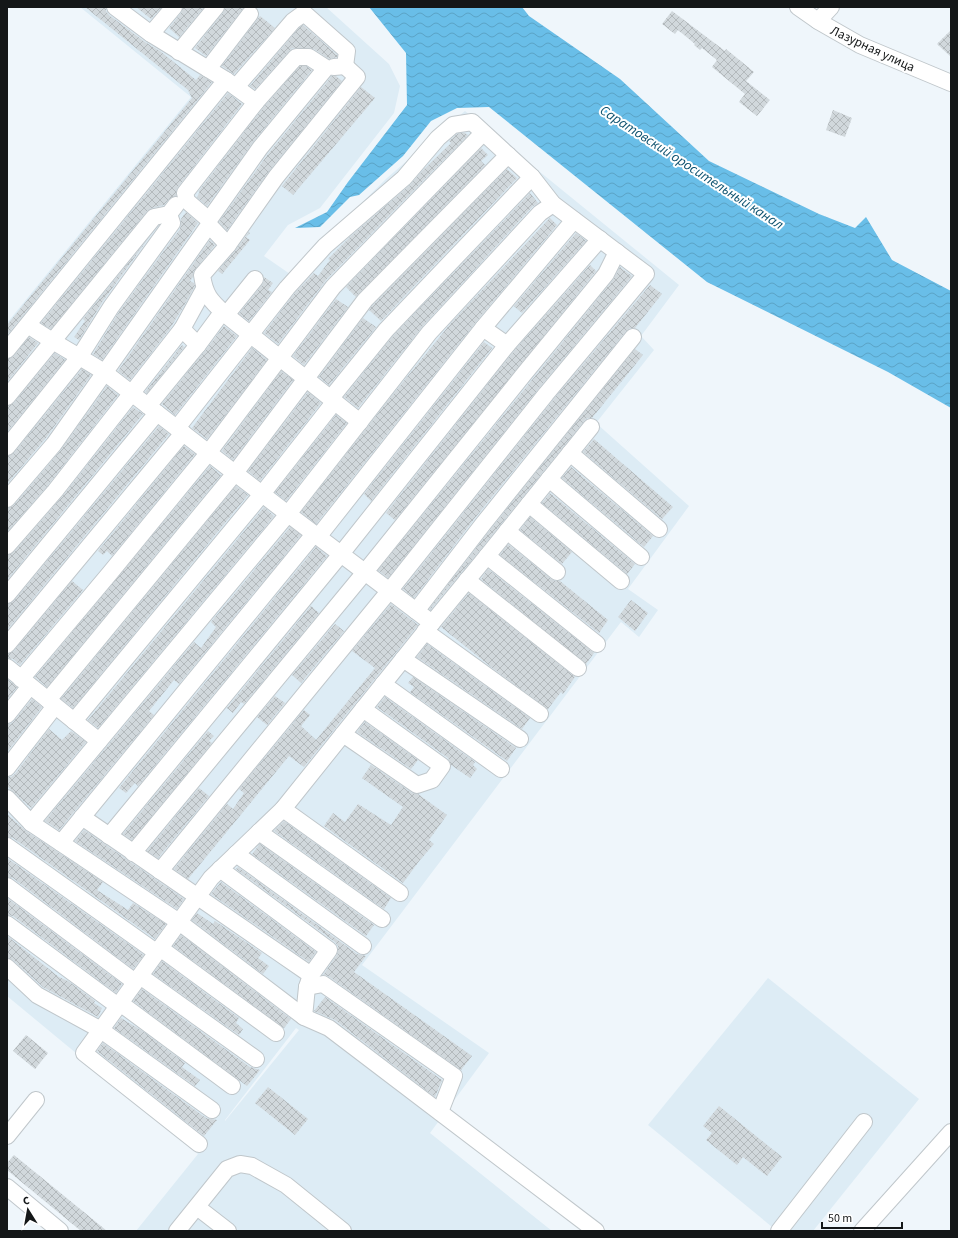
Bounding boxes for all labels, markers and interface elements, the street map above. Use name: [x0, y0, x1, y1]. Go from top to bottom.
street label: Лазурная улица: [827, 21, 918, 76]
water label: Саратовский оросительный канал: [596, 101, 787, 235]
north arrow: [8, 1190, 48, 1230]
text: С: [22, 1193, 31, 1209]
scale bar: [822, 1204, 902, 1230]
text: 50 m: [828, 1210, 852, 1227]

